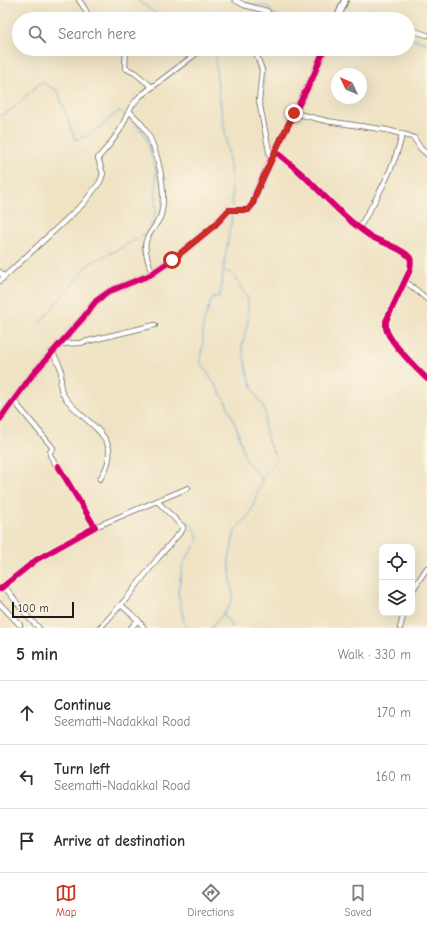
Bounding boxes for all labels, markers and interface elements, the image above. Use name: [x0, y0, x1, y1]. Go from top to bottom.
search box: [12, 12, 415, 56]
icon: search: [26, 23, 48, 45]
text: Search here: [58, 25, 136, 43]
north arrow: [331, 68, 367, 104]
route end: [285, 104, 303, 122]
route start: [163, 251, 181, 269]
map controls: [379, 544, 415, 616]
button: locate: [379, 544, 415, 580]
button: layers: [379, 580, 415, 616]
scale bar: [12, 600, 74, 619]
text: 100 m: [18, 602, 49, 615]
text: 5 min: [16, 645, 58, 664]
text: Walk · 330 m: [338, 647, 411, 662]
text: Continue: [54, 696, 111, 714]
icon: ahead: [16, 702, 38, 724]
text: 170 m: [377, 705, 411, 720]
text: Seematti-Nadakkal Road: [54, 714, 190, 729]
text: Turn left: [54, 760, 110, 778]
icon: left: [16, 766, 38, 788]
text: 160 m: [376, 769, 411, 784]
text: Seematti-Nadakkal Road: [54, 778, 190, 793]
icon: arrive: [16, 830, 38, 852]
text: Arrive at destination: [54, 832, 185, 850]
tab: Map: [55, 882, 77, 919]
tab: Directions: [187, 882, 234, 919]
tab: Saved: [344, 882, 372, 919]

